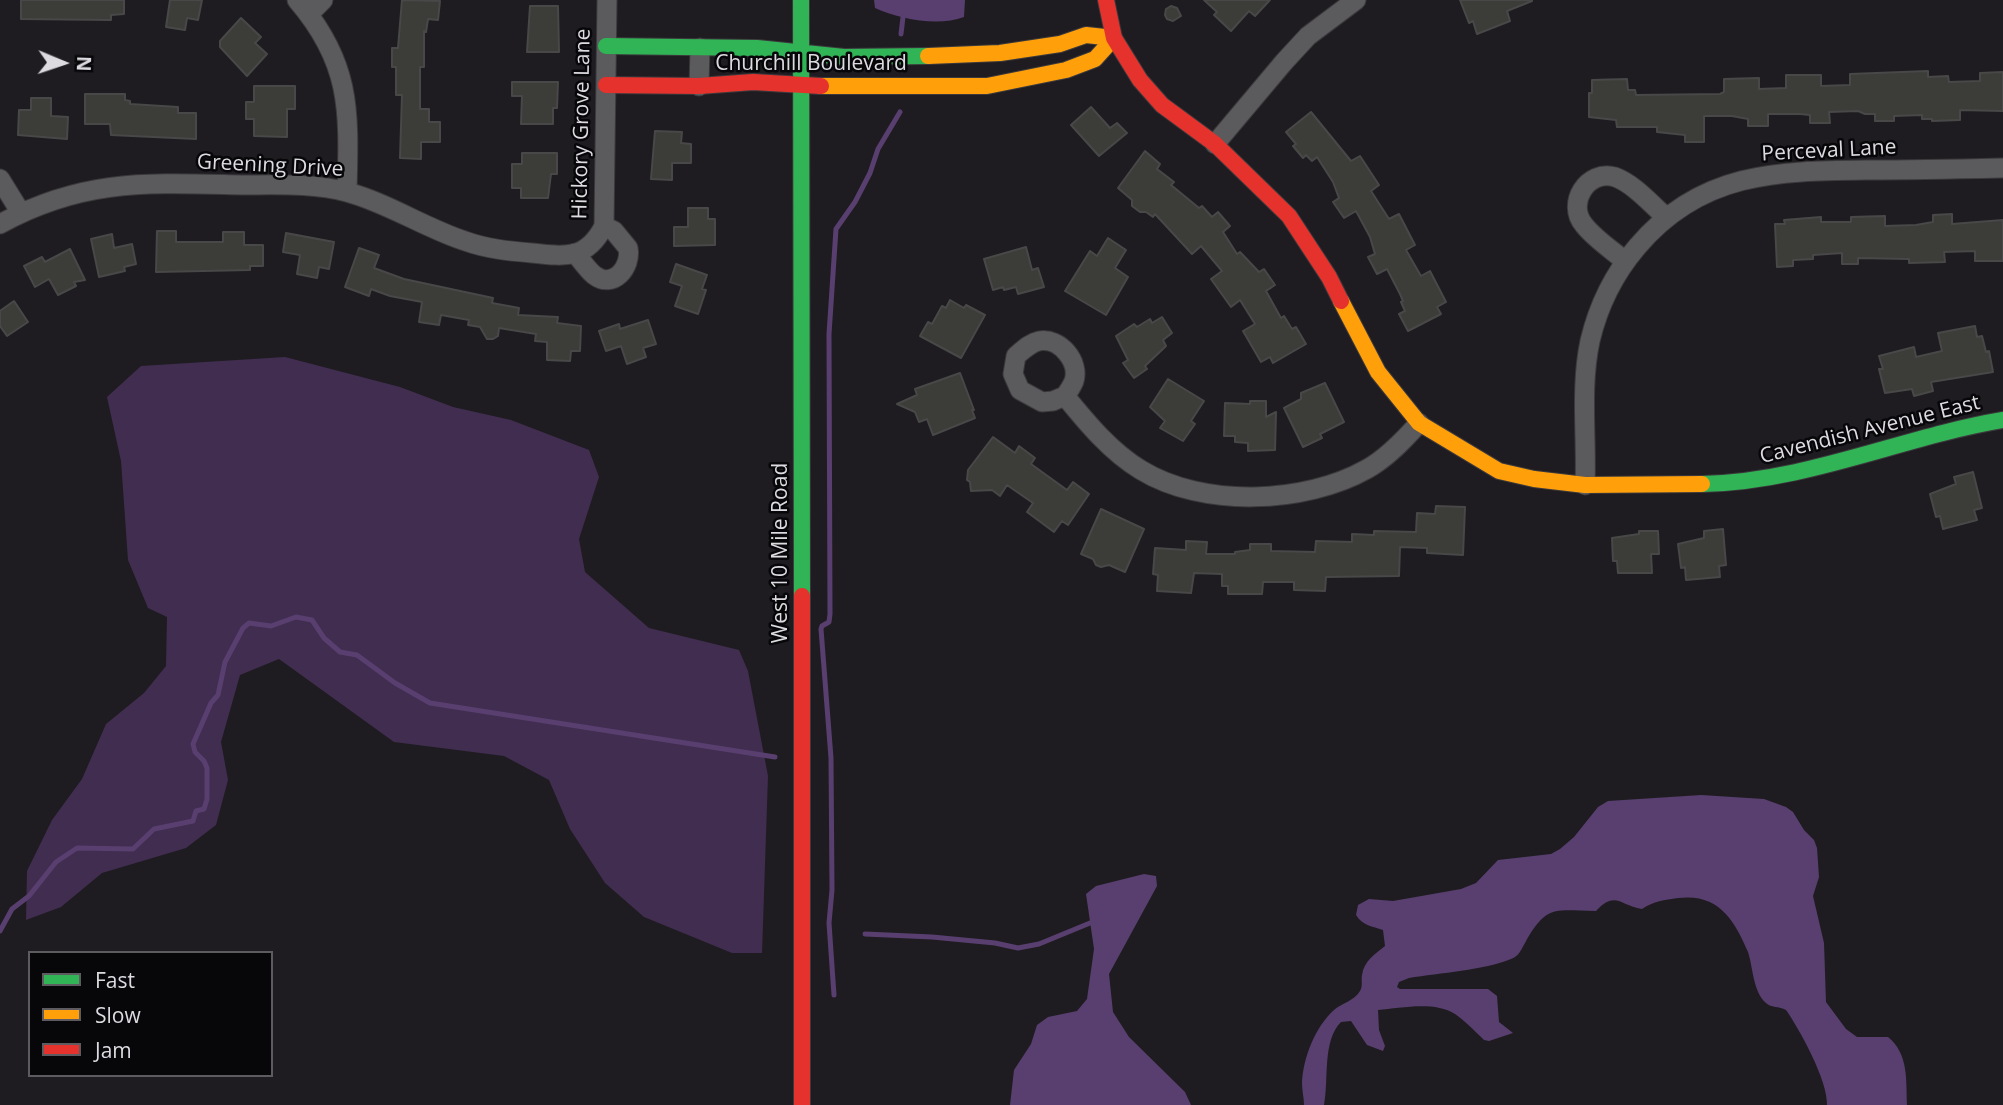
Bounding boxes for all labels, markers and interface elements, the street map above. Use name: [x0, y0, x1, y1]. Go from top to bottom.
north arrow: [28, 28, 98, 98]
street label: Hickory Grove Lane: [568, 28, 596, 220]
street label: Churchill Boulevard: [715, 51, 907, 77]
text: N: [71, 56, 97, 72]
street label: Perceval Lane: [1761, 135, 1897, 167]
street label: Greening Drive: [196, 150, 344, 182]
street label: Cavendish Avenue East: [1757, 390, 1983, 470]
street label: West 10 Mile Road: [768, 463, 794, 643]
legend: [28, 951, 273, 1077]
text: Fast: [95, 966, 135, 994]
text: Slow: [95, 1001, 141, 1029]
text: Jam: [95, 1036, 132, 1064]

